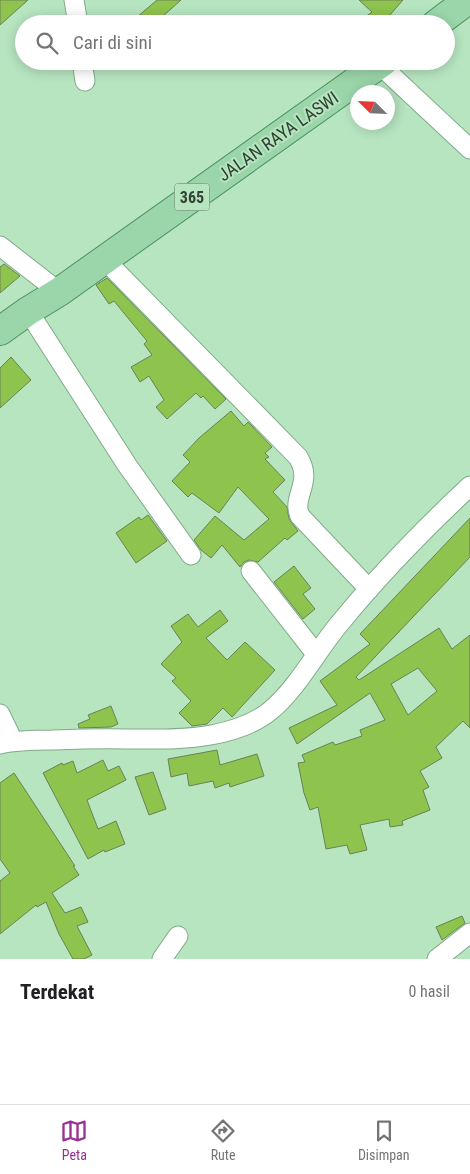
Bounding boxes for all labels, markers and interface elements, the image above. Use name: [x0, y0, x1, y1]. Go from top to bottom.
search box: [15, 15, 455, 70]
icon: search: [33, 29, 61, 57]
text: Cari di sini: [73, 31, 152, 54]
north arrow: [350, 85, 395, 130]
street label: JALAN RAYA LASWI: [214, 87, 342, 185]
road number: 365: [174, 183, 210, 210]
text: Terdekat: [20, 980, 94, 1004]
text: 0 hasil: [408, 982, 450, 1001]
tab: Peta: [60, 1117, 88, 1163]
tab: Rute: [209, 1117, 237, 1163]
tab: Disimpan: [358, 1117, 410, 1163]

